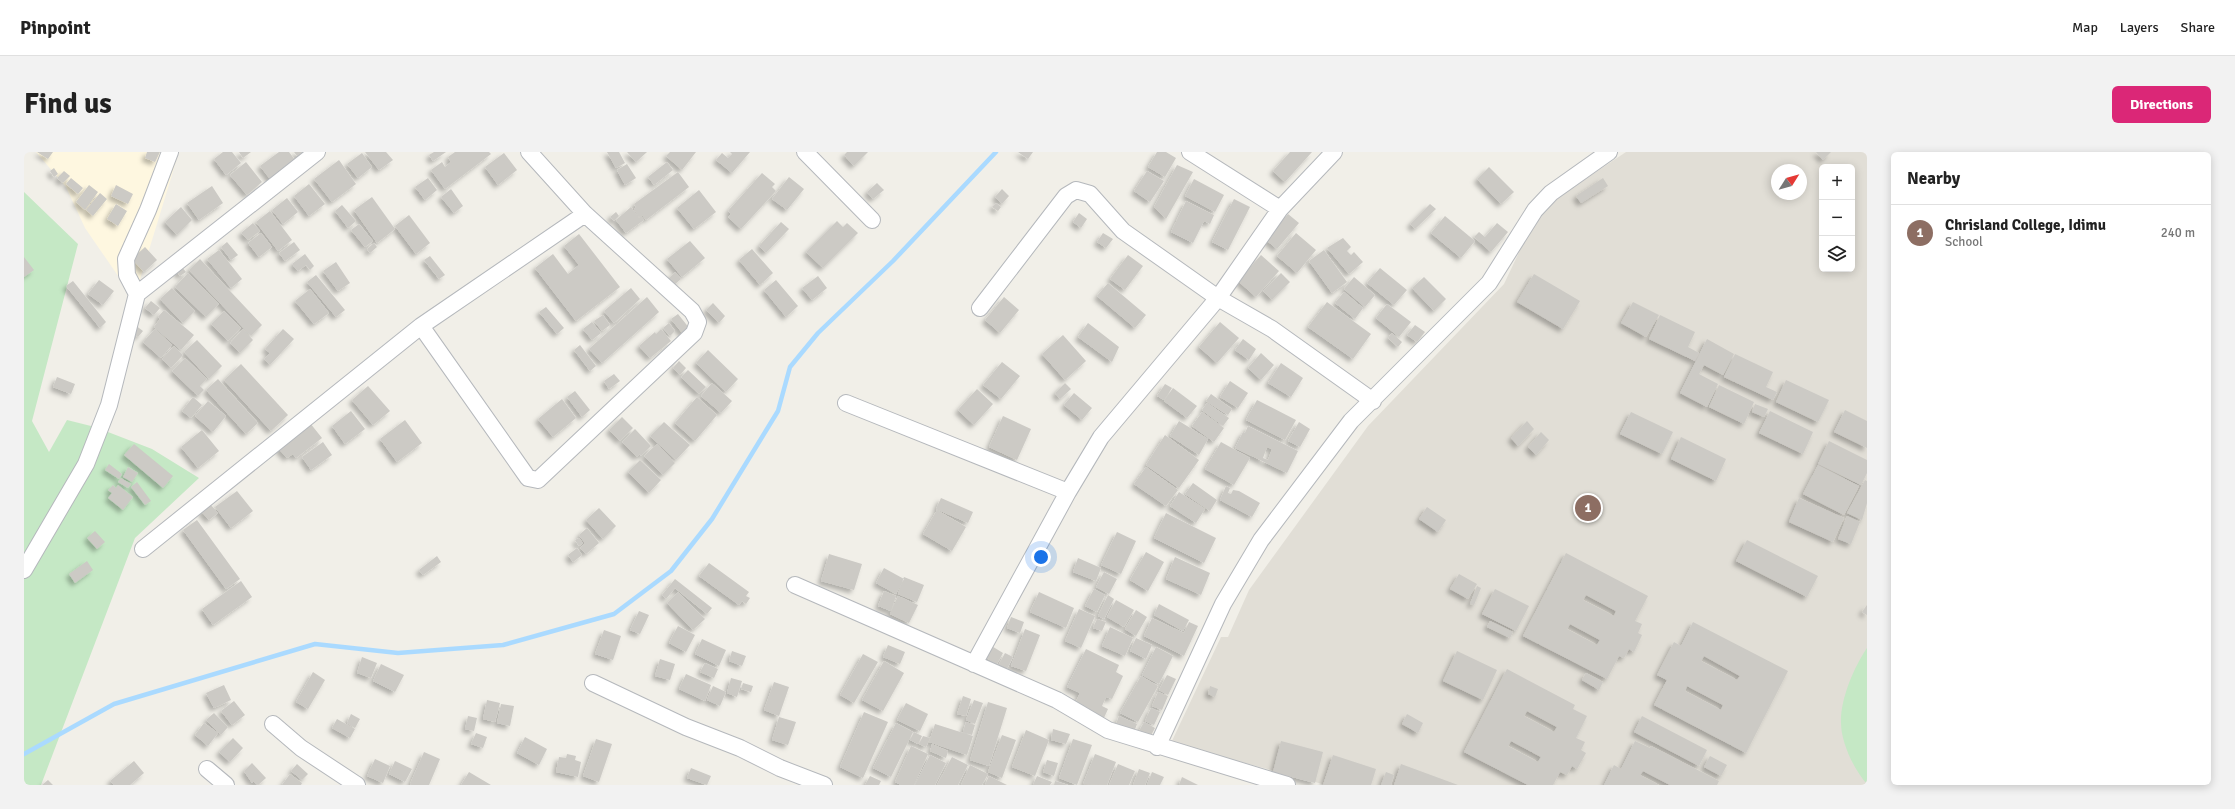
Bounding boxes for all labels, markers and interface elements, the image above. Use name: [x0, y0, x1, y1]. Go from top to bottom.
text: Pinpoint: [20, 16, 91, 40]
text: Map: [2072, 19, 2098, 36]
text: Layers: [2120, 19, 2159, 36]
text: Share: [2181, 19, 2215, 36]
button: Directions: [2112, 86, 2211, 123]
text: Find us: [24, 87, 112, 121]
north arrow: [1771, 164, 1807, 200]
map controls: [1819, 164, 1855, 272]
button: +: [1819, 164, 1855, 200]
text: Nearby: [1907, 168, 1960, 189]
button: −: [1819, 200, 1855, 236]
text: Chrisland College, Idimu: [1945, 216, 2106, 234]
text: 1: [1916, 225, 1924, 241]
text: 240 m: [2161, 225, 2195, 241]
text: School: [1945, 234, 1983, 250]
button: layers: [1819, 236, 1855, 272]
pin: 1: [1575, 493, 1601, 523]
your location: [1031, 547, 1051, 567]

